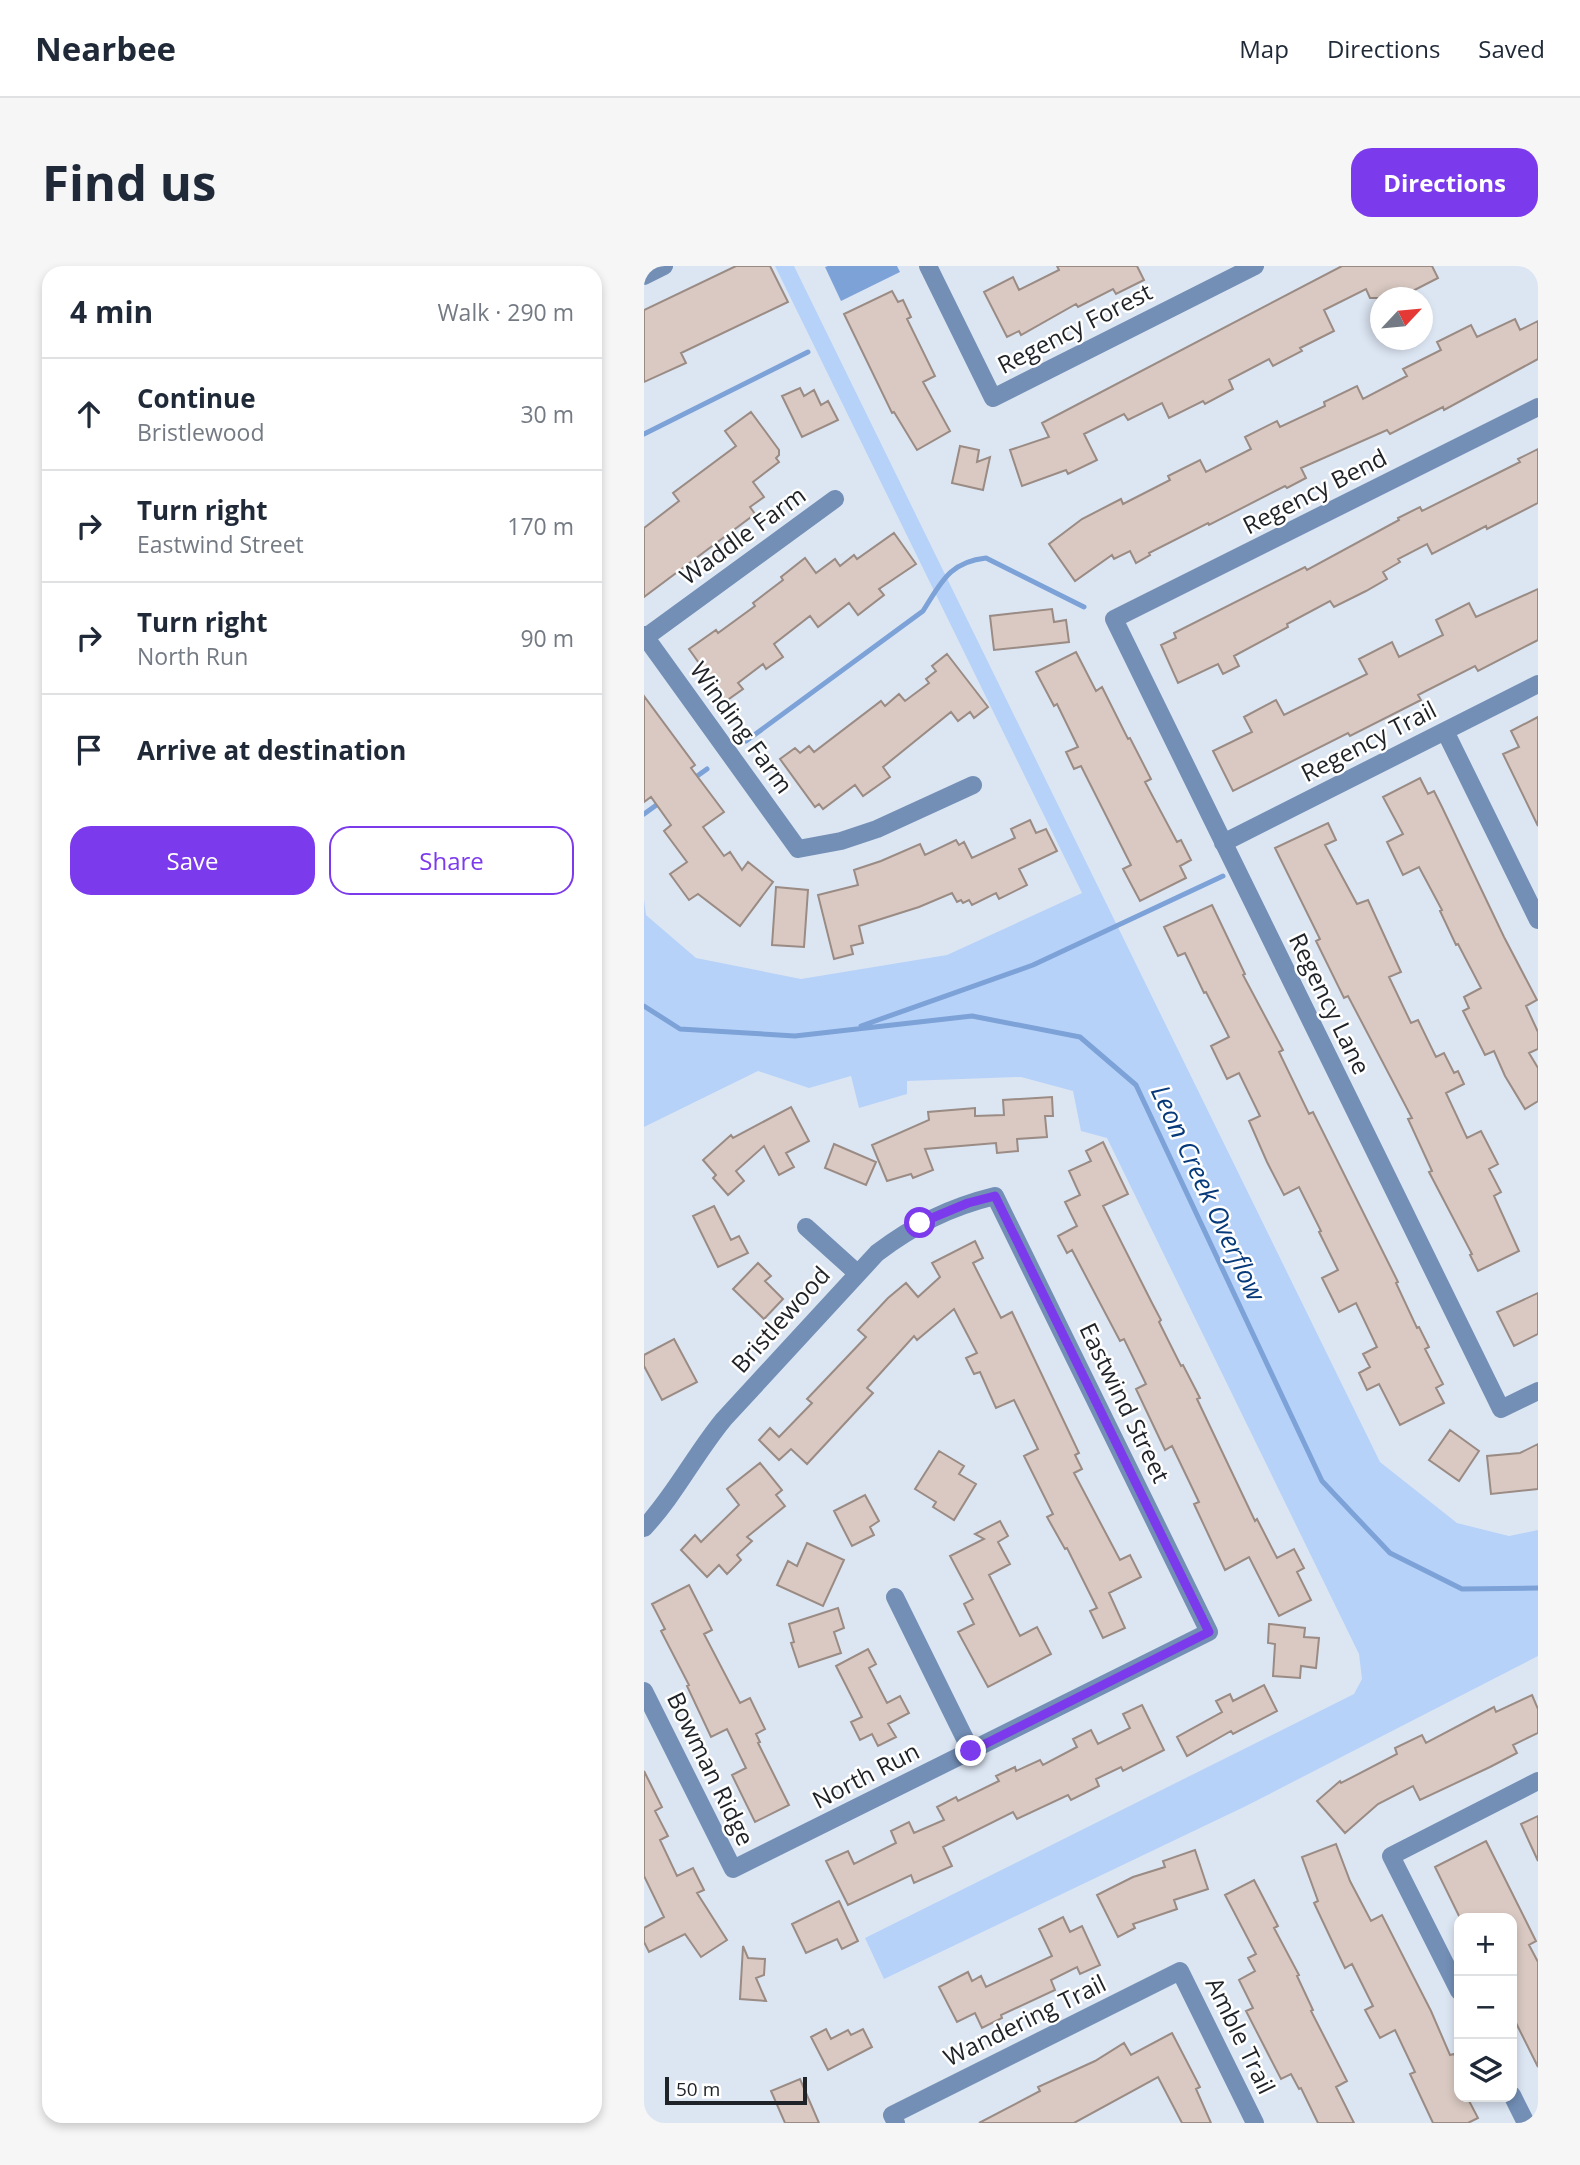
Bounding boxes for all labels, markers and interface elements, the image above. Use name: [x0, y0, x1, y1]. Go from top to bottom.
text: Nearbee: [35, 26, 176, 71]
text: Map: [1239, 32, 1289, 65]
text: Directions: [1327, 32, 1440, 65]
text: Saved: [1478, 32, 1545, 65]
button: Directions: [1351, 148, 1538, 217]
text: Find us: [42, 149, 216, 215]
street label: Regency Forest: [991, 275, 1157, 381]
north arrow: [1370, 287, 1433, 350]
text: 4 min: [70, 291, 153, 332]
text: Walk · 290 m: [437, 296, 574, 328]
text: Continue: [137, 380, 256, 416]
icon: ahead: [70, 395, 108, 433]
text: 30 m: [520, 398, 574, 430]
text: Bristlewood: [137, 416, 265, 448]
street label: Regency Bend: [1237, 440, 1392, 541]
street label: Waddle Farm: [672, 478, 812, 592]
text: Turn right: [137, 492, 268, 528]
icon: right: [70, 507, 108, 545]
text: 170 m: [507, 510, 574, 542]
text: Eastwind Street: [137, 528, 304, 560]
text: Turn right: [137, 604, 268, 640]
icon: right: [70, 619, 108, 657]
text: 90 m: [520, 622, 574, 654]
text: North Run: [137, 640, 248, 672]
street label: Winding Farm: [683, 655, 801, 800]
street label: Regency Trail: [1295, 692, 1442, 789]
icon: arrive: [70, 731, 108, 769]
text: Arrive at destination: [137, 732, 406, 768]
button: Save: [70, 826, 315, 895]
button: Share: [329, 826, 574, 895]
street label: Regency Lane: [1282, 927, 1379, 1079]
water label: Leon Creek Overflow: [1143, 1079, 1275, 1308]
route start: [904, 1207, 935, 1238]
street label: Bristlewood: [723, 1259, 837, 1379]
street label: Eastwind Street: [1072, 1317, 1178, 1488]
street label: Bowman Ridge: [660, 1686, 763, 1851]
street label: North Run: [806, 1734, 925, 1816]
route end: [955, 1735, 986, 1766]
map controls: [1454, 1913, 1517, 2102]
button: +: [1454, 1913, 1517, 1976]
street label: Wandering Trail: [938, 1966, 1111, 2073]
street label: Amble Trail: [1199, 1971, 1284, 2099]
button: −: [1454, 1976, 1517, 2039]
button: layers: [1454, 2039, 1517, 2102]
scale bar: [665, 2074, 807, 2106]
text: 50 m: [676, 2076, 720, 2102]

